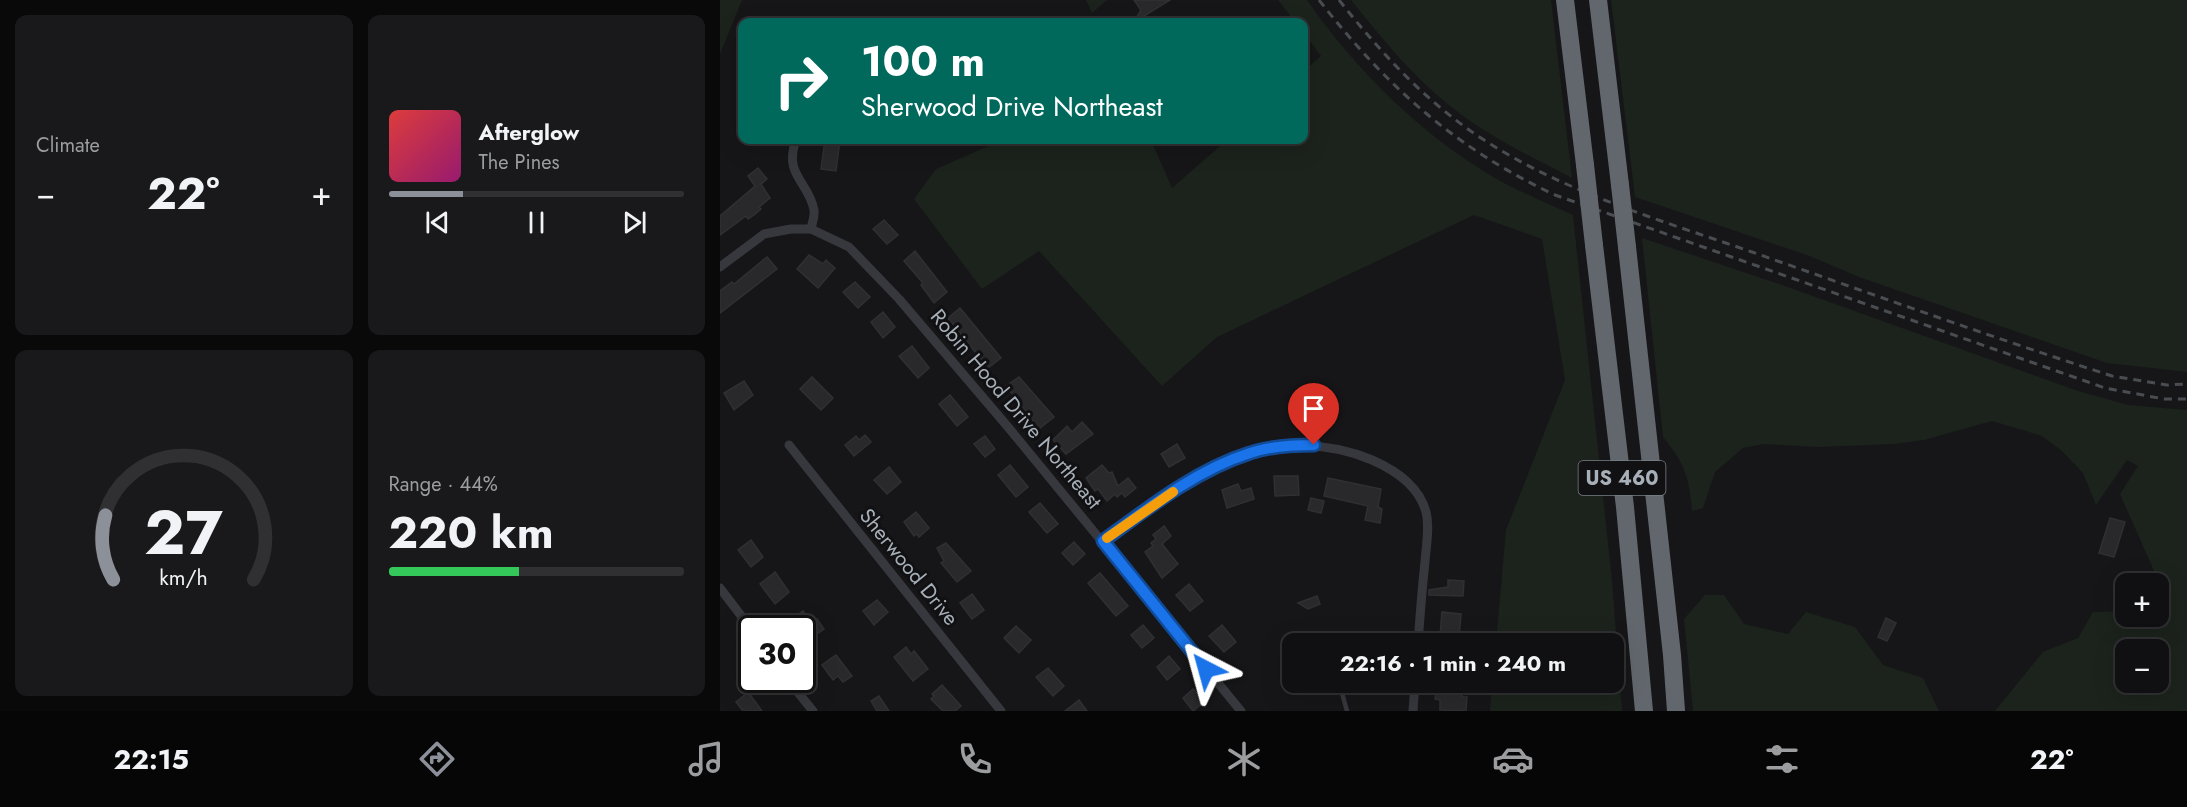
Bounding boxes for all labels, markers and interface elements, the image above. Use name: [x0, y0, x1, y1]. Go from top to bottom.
text: 100 m: [861, 31, 985, 92]
icon: right: [762, 42, 840, 120]
text: Sherwood Drive Northeast: [861, 87, 1163, 126]
text: Afterglow: [479, 116, 579, 148]
text: Climate: [36, 131, 100, 160]
text: The Pines: [479, 148, 560, 177]
text: 22°: [147, 161, 220, 226]
text: −: [36, 170, 55, 217]
text: +: [311, 170, 332, 217]
icon: previous: [421, 206, 454, 239]
icon: pause: [520, 206, 553, 239]
icon: next: [618, 206, 651, 239]
street label: Robin Hood Drive Northeast: [923, 303, 1109, 515]
pin: [1288, 383, 1339, 445]
icon: arrive: [1297, 392, 1330, 425]
road number: US 460: [1578, 461, 1666, 495]
text: Range · 44%: [389, 470, 498, 499]
text: 27: [144, 487, 223, 577]
text: 220 km: [389, 500, 554, 565]
street label: Sherwood Drive: [852, 502, 966, 632]
text: km/h: [160, 562, 208, 593]
map controls: [2115, 573, 2169, 693]
button: +: [2115, 573, 2169, 627]
speed limit sign: 30: [738, 615, 816, 693]
position arrow: [1174, 637, 1238, 701]
button: −: [2115, 639, 2169, 693]
text: 22:16 · 1 min · 240 m: [1340, 647, 1566, 679]
icon: directions: [416, 738, 458, 780]
icon: music: [685, 738, 727, 780]
icon: phone: [954, 738, 996, 780]
icon: climate: [1223, 738, 1265, 780]
icon: car: [1492, 738, 1534, 780]
icon: filters: [1761, 738, 1803, 780]
text: 22:15: [114, 740, 189, 779]
text: 22°: [2030, 740, 2073, 779]

